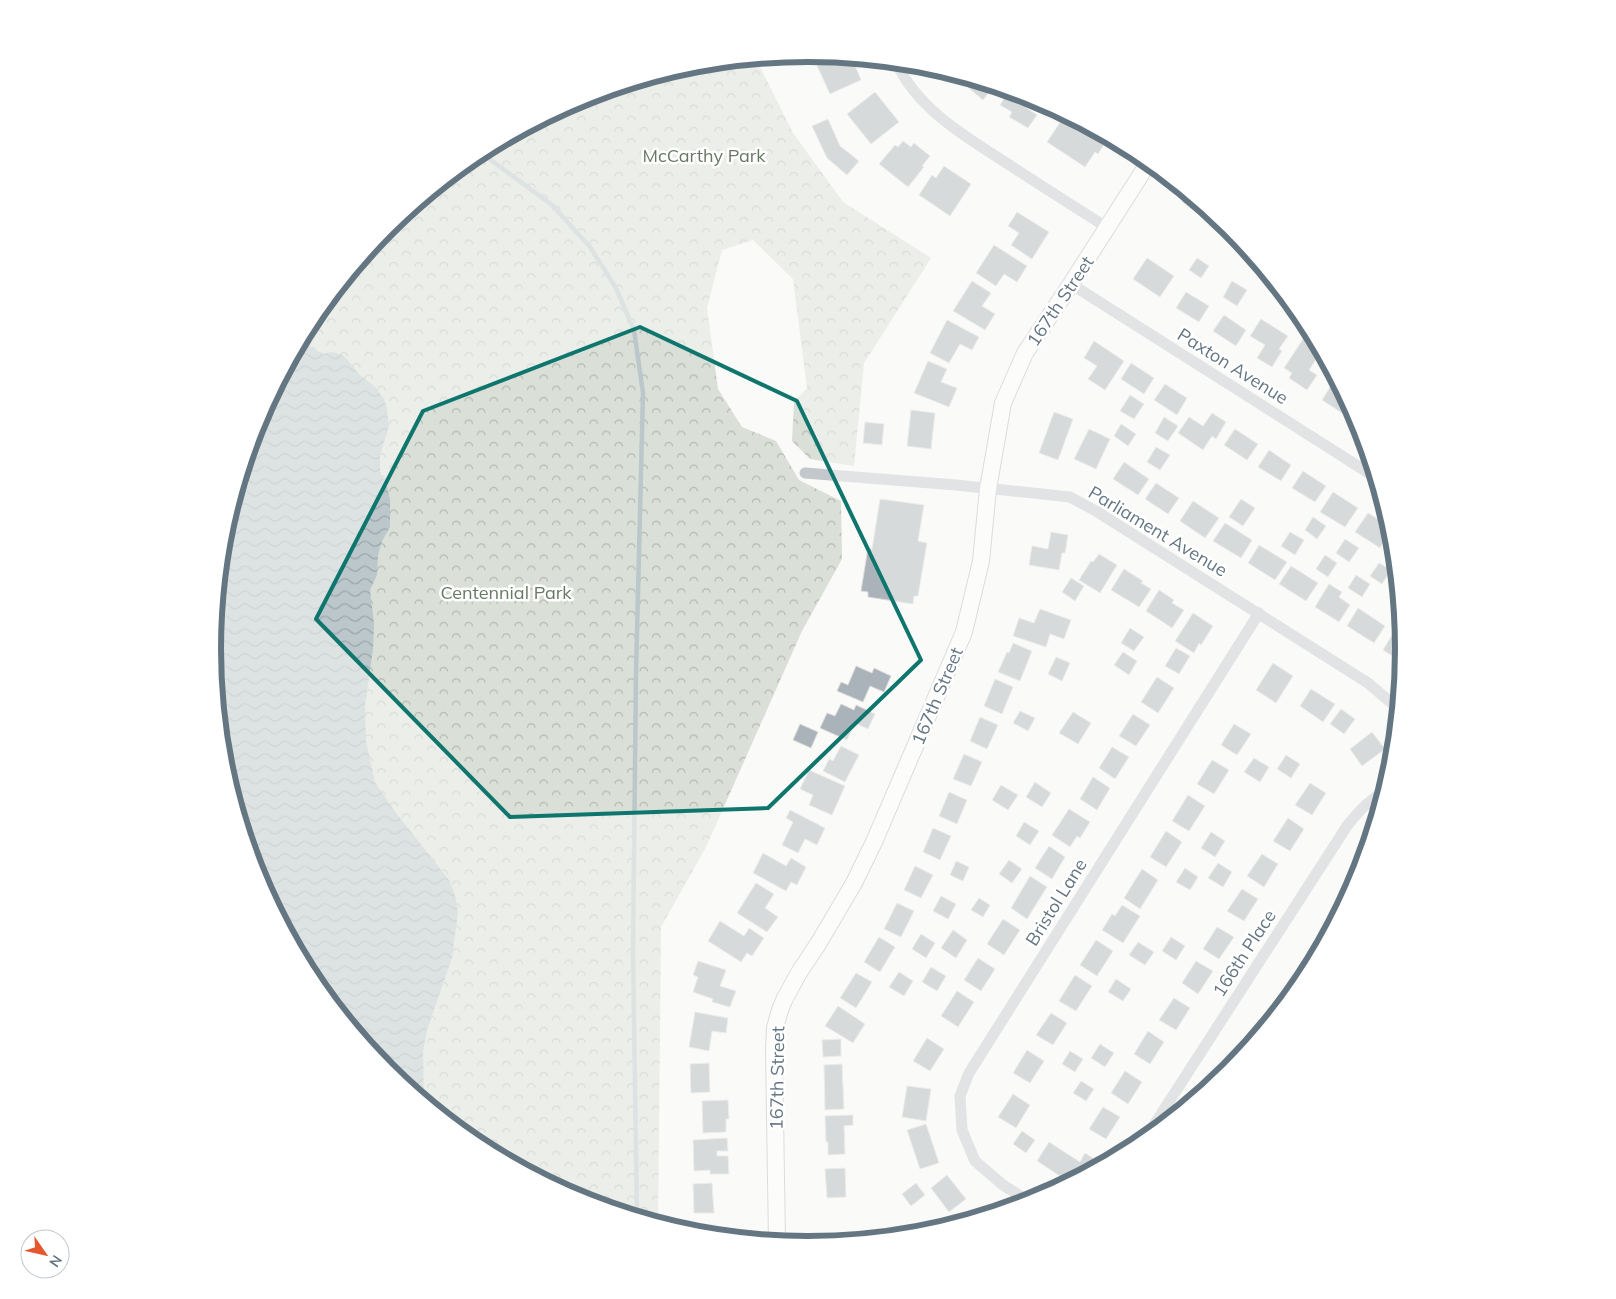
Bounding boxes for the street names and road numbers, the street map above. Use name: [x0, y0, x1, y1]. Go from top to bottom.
street label: 167th Street: [1021, 252, 1099, 350]
street label: Paxton Avenue: [1173, 323, 1293, 409]
street label: Parliament Avenue: [1084, 480, 1232, 582]
street label: 167th Street: [906, 644, 968, 748]
street label: Bristol Lane: [1020, 854, 1092, 950]
street label: 166th Place: [1207, 905, 1281, 1001]
street label: 167th Street: [765, 1026, 789, 1130]

